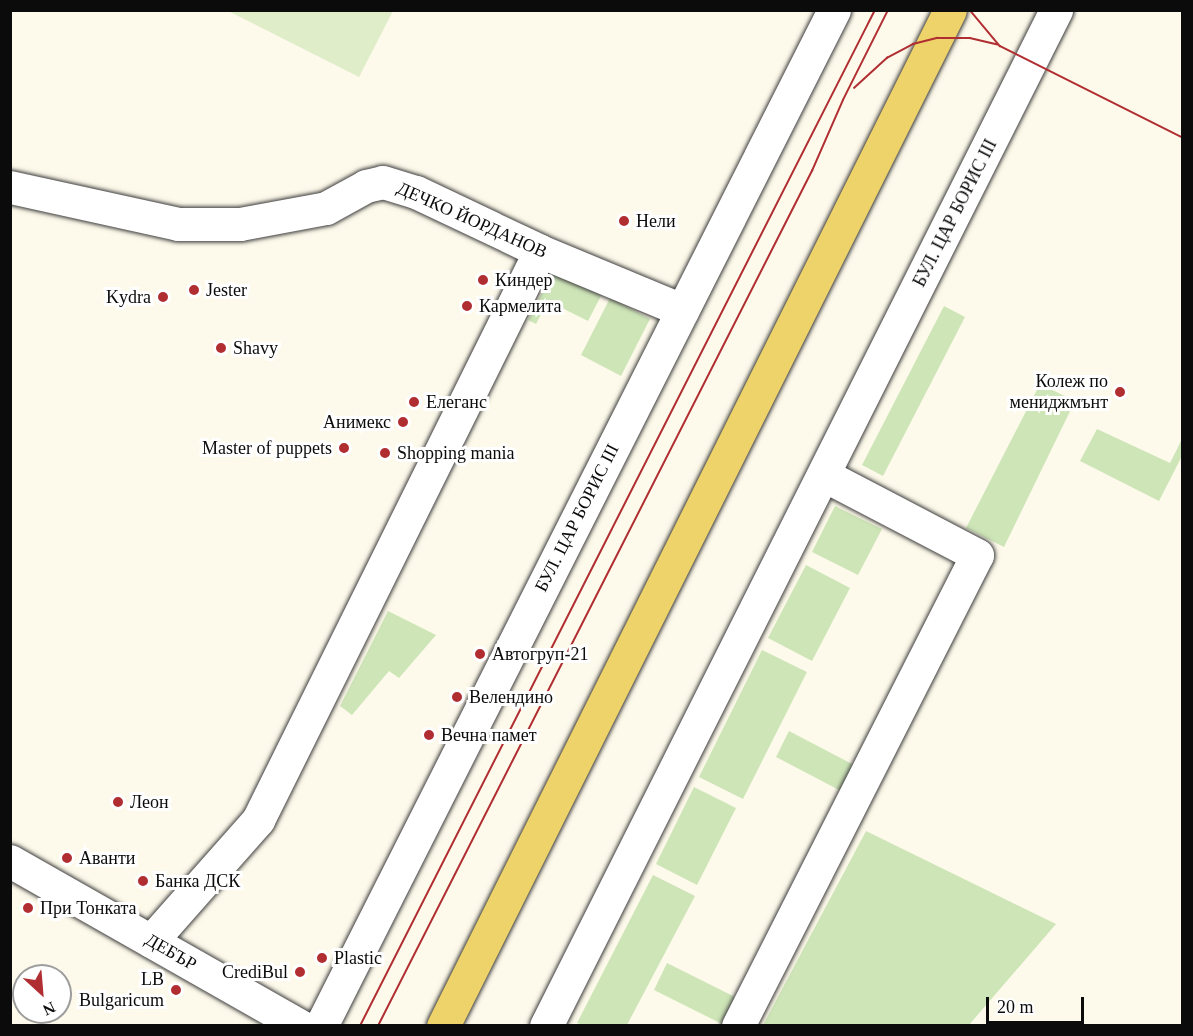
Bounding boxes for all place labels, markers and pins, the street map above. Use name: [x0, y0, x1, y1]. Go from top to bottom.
place label: Нели: [636, 210, 676, 232]
marker: Нели: [617, 214, 631, 228]
place label: Киндер: [495, 269, 552, 291]
marker: Киндер: [476, 273, 490, 287]
place label: Jester: [206, 279, 247, 301]
marker: Jester: [187, 283, 201, 297]
place label: Kydra: [106, 286, 151, 308]
marker: Kydra: [156, 290, 170, 304]
place label: Кармелита: [479, 295, 562, 317]
marker: Кармелита: [460, 299, 474, 313]
place label: Shavy: [233, 337, 278, 359]
marker: Shavy: [214, 341, 228, 355]
place label: Колеж по мениджмънт: [1010, 371, 1108, 413]
marker: Колеж по мениджмънт: [1113, 385, 1127, 399]
place label: Елеганс: [426, 391, 487, 413]
marker: Елеганс: [407, 395, 421, 409]
place label: Анимекс: [323, 411, 391, 433]
marker: Анимекс: [396, 415, 410, 429]
place label: Master of puppets: [202, 437, 332, 459]
marker: Master of puppets: [337, 441, 351, 455]
place label: Shopping mania: [397, 442, 514, 464]
marker: Shopping mania: [378, 446, 392, 460]
place label: Автогруп-21: [492, 643, 588, 665]
marker: Автогруп-21: [473, 647, 487, 661]
place label: Велендино: [469, 686, 553, 708]
marker: Велендино: [450, 690, 464, 704]
place label: Вечна памет: [441, 724, 537, 746]
marker: Вечна памет: [422, 728, 436, 742]
place label: Леон: [130, 791, 169, 813]
marker: Леон: [111, 795, 125, 809]
place label: Аванти: [79, 847, 135, 869]
marker: Аванти: [60, 851, 74, 865]
place label: Банка ДСК: [155, 870, 240, 892]
marker: Банка ДСК: [136, 874, 150, 888]
place label: При Тонката: [40, 897, 136, 919]
marker: При Тонката: [21, 901, 35, 915]
place label: Plastic: [334, 947, 382, 969]
marker: Plastic: [315, 951, 329, 965]
place label: CrediBul: [222, 961, 288, 983]
marker: CrediBul: [293, 965, 307, 979]
place label: LB Bulgaricum: [79, 969, 164, 1012]
marker: LB Bulgaricum: [169, 983, 183, 997]

